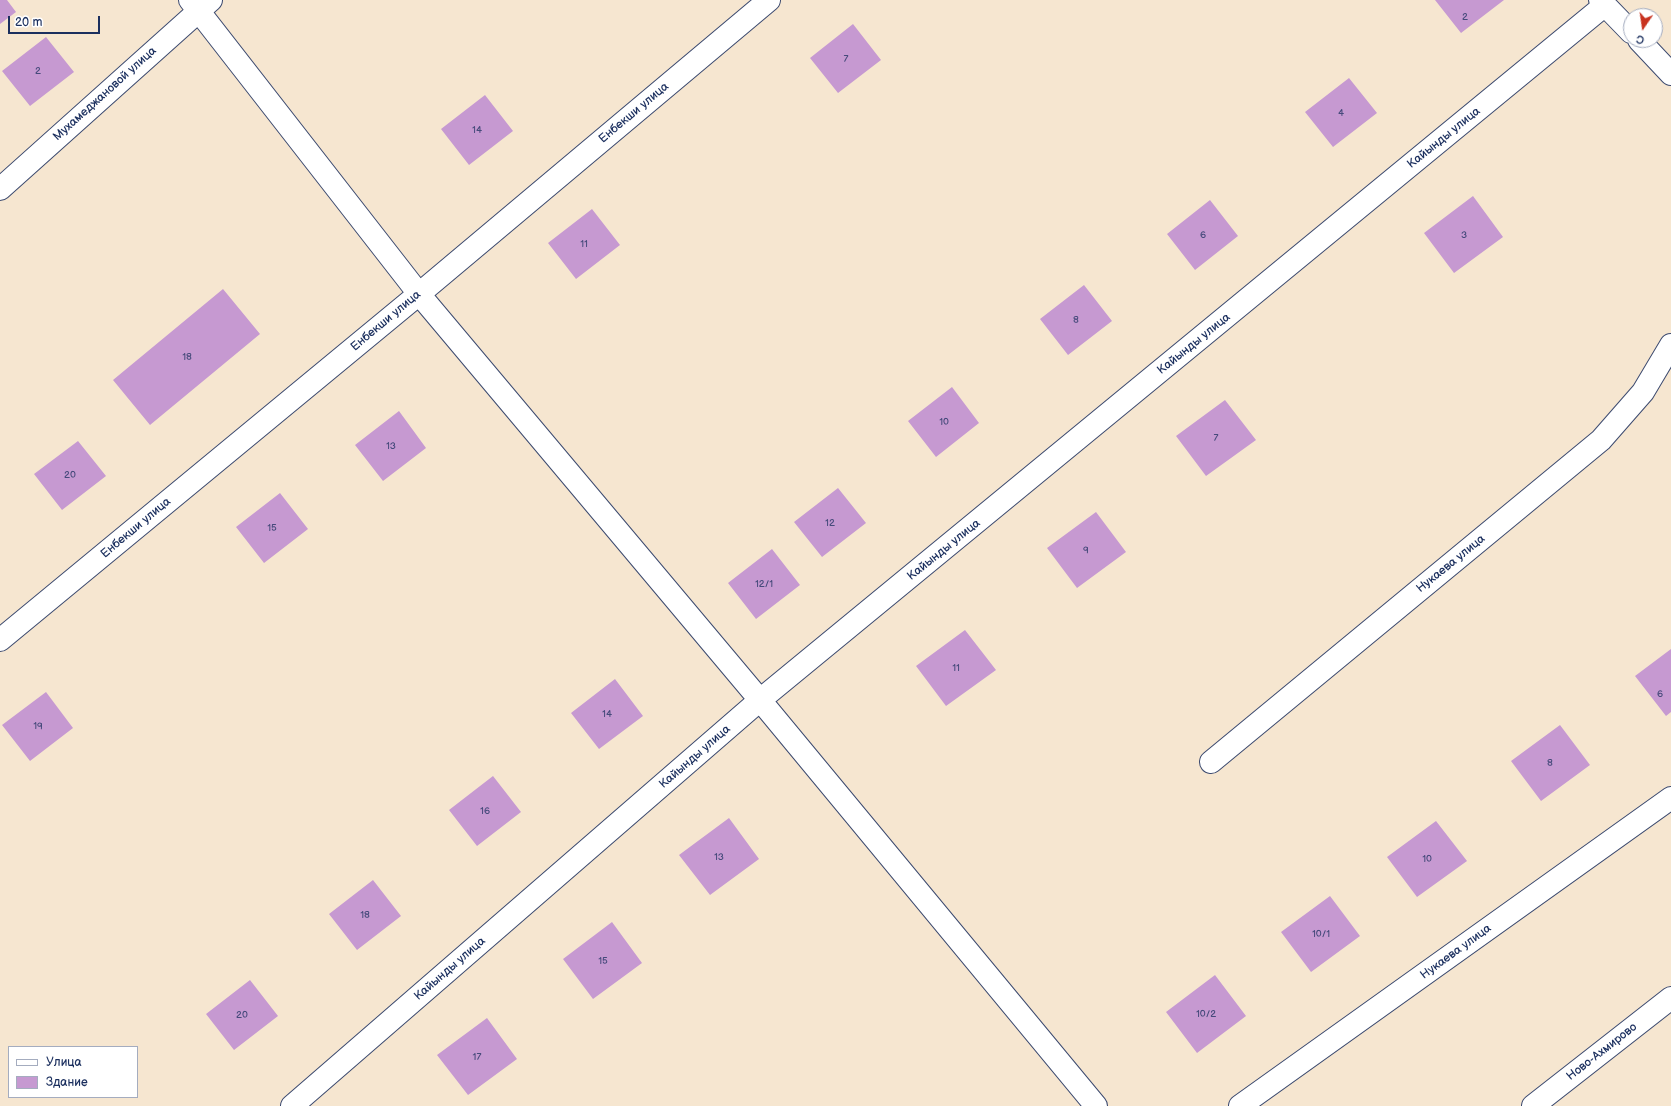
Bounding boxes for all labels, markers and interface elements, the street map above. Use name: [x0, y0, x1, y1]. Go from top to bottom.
scale bar: [10, 8, 102, 34]
north arrow: [1623, 8, 1663, 48]
house number: 2: [1462, 11, 1468, 23]
text: 20 m: [15, 15, 42, 30]
text: С: [1635, 32, 1646, 46]
street label: Мухамеджановой улица: [50, 44, 160, 144]
house number: 7: [844, 53, 848, 65]
house number: 2: [35, 65, 41, 77]
street label: Енбекши улица: [596, 80, 672, 146]
street label: Кайынды улица: [1405, 104, 1483, 172]
house number: 4: [1338, 107, 1344, 119]
house number: 14: [472, 124, 482, 136]
house number: 6: [1200, 229, 1206, 241]
house number: 3: [1461, 229, 1467, 241]
house number: 11: [580, 238, 588, 250]
street label: Енбекши улица: [348, 288, 424, 354]
street label: Кайынды улица: [1155, 310, 1233, 378]
house number: 8: [1073, 314, 1079, 326]
house number: 18: [182, 351, 192, 363]
house number: 10: [939, 416, 949, 428]
house number: 7: [1214, 432, 1218, 444]
house number: 13: [386, 440, 396, 452]
house number: 20: [64, 469, 76, 481]
street label: Енбекши улица: [98, 495, 174, 561]
street label: Кайынды улица: [905, 516, 983, 584]
house number: 12: [825, 517, 835, 529]
house number: 15: [267, 522, 277, 534]
street label: Нукаева улица: [1414, 532, 1488, 596]
house number: 9: [1083, 544, 1089, 556]
house number: 12/1: [755, 578, 773, 590]
house number: 11: [952, 662, 960, 674]
house number: 6: [1657, 688, 1663, 700]
house number: 14: [602, 708, 612, 720]
house number: 19: [33, 720, 43, 732]
street label: Кайынды улица: [657, 722, 733, 792]
house number: 8: [1547, 757, 1553, 769]
house number: 16: [480, 805, 490, 817]
house number: 13: [714, 851, 724, 863]
house number: 10: [1422, 853, 1432, 865]
house number: 18: [360, 909, 370, 921]
street label: Нукаева улица: [1418, 921, 1494, 983]
house number: 10/1: [1312, 928, 1330, 940]
street label: Кайынды улица: [412, 934, 488, 1004]
house number: 15: [598, 955, 608, 967]
house number: 10/2: [1196, 1008, 1216, 1020]
house number: 20: [236, 1009, 248, 1021]
street label: Ново-Ахмирово: [1564, 1020, 1640, 1084]
legend: [8, 1046, 138, 1098]
house number: 17: [473, 1051, 481, 1063]
text: Улица: [46, 1055, 82, 1070]
text: Здание: [46, 1075, 88, 1090]

